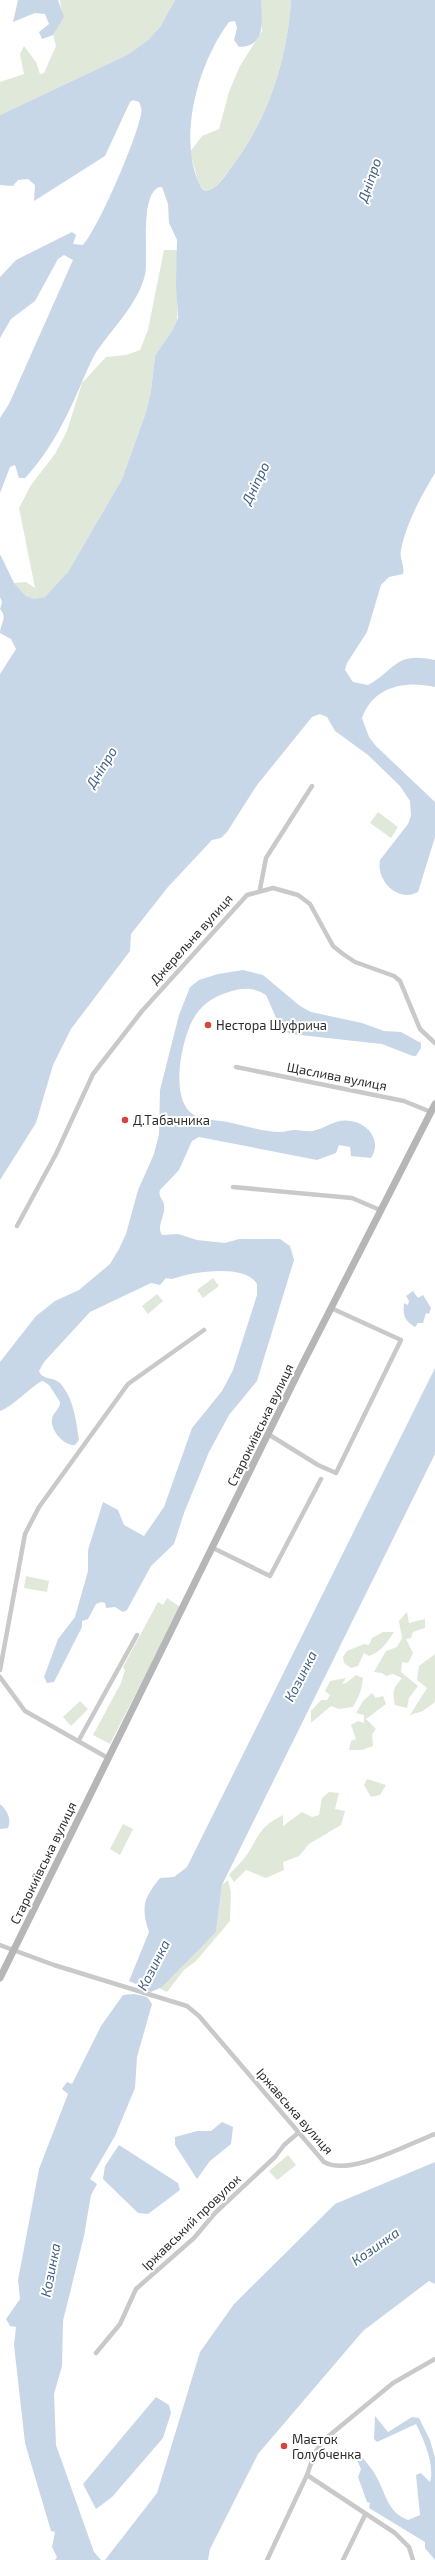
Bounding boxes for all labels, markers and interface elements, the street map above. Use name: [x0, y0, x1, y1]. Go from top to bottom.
water label: Дніпро: [353, 156, 384, 205]
water label: Дніпро: [237, 459, 273, 508]
water label: Дніпро: [81, 743, 120, 792]
street label: Джерельна вулиця: [146, 891, 236, 987]
place label: Нестора Шуфрича: [216, 1017, 327, 1033]
marker: Нестора Шуфрича: [203, 1020, 213, 1030]
street label: Щаслива вулиця: [286, 1058, 388, 1094]
place label: Д.Табачника: [133, 1112, 210, 1128]
marker: Д.Табачника: [120, 1115, 130, 1125]
street label: Старокиївська вулиця: [223, 1361, 297, 1489]
water label: Козинка: [280, 1648, 320, 1704]
street label: Старокиївська вулиця: [6, 1799, 80, 1927]
water label: Козинка: [133, 1937, 173, 1993]
street label: Іржавська вулиця: [253, 2065, 337, 2157]
street label: Іржавський провулок: [138, 2171, 244, 2273]
water label: Козинка: [348, 2223, 402, 2269]
water label: Козинка: [36, 2242, 64, 2298]
place label: Маєток Голубченка: [292, 2431, 361, 2462]
marker: Маєток Голубченка: [279, 2441, 289, 2451]

